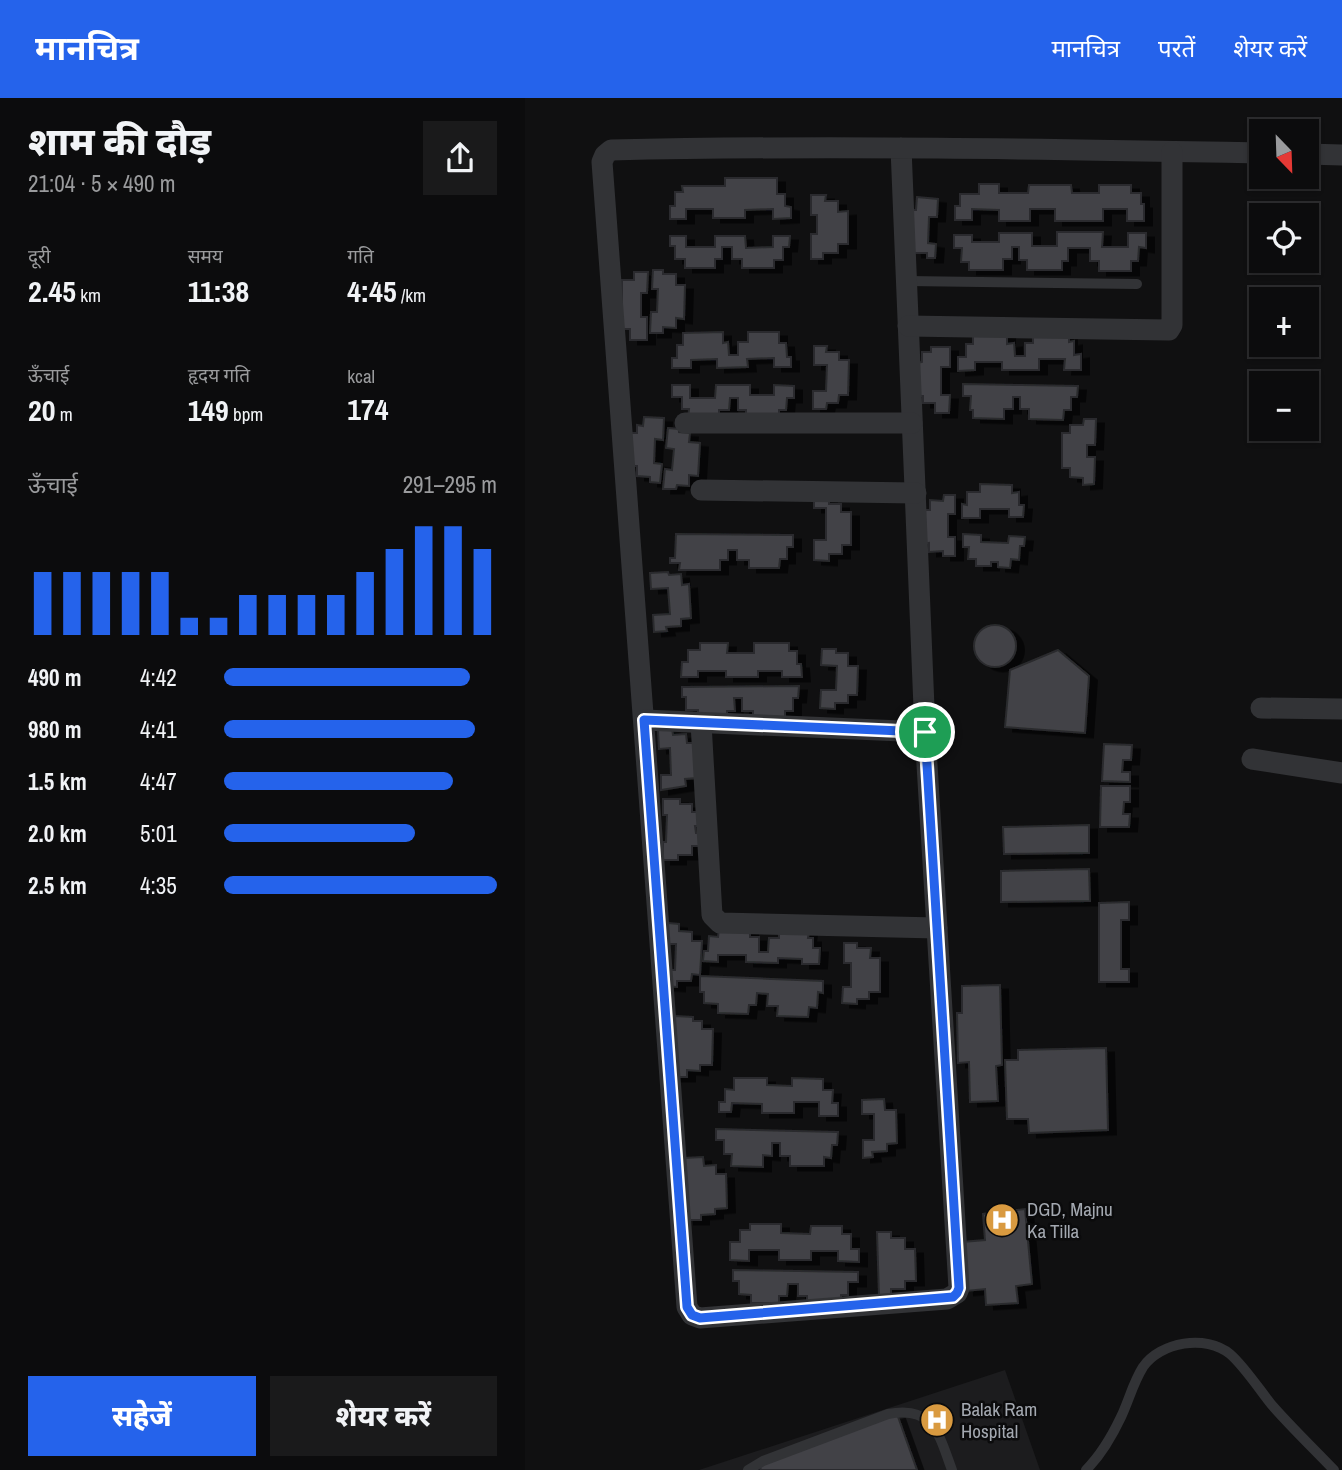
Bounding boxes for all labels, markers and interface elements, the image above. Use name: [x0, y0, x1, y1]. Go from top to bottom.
text: मानचित्र: [35, 26, 139, 70]
text: मानचित्र: [1051, 32, 1120, 64]
text: परतें: [1158, 32, 1195, 64]
text: शेयर करें: [1233, 32, 1307, 64]
text: शाम की दौड़: [28, 116, 211, 167]
north arrow: [1249, 119, 1319, 189]
map controls: [1249, 119, 1319, 441]
button: share: [423, 121, 497, 195]
text: 21:04 · 5 × 490 m: [28, 168, 175, 199]
button: locate: [1249, 203, 1319, 273]
text: दूरी: [28, 243, 51, 269]
text: समय: [188, 243, 223, 269]
text: गति: [347, 243, 374, 269]
text: 2.45: [28, 271, 76, 311]
text: 11:38: [188, 271, 249, 311]
text: 4:45: [347, 271, 397, 311]
text: km: [76, 282, 101, 308]
text: /km: [397, 282, 426, 308]
button: +: [1249, 287, 1319, 357]
text: ऊँचाई: [28, 362, 69, 388]
text: हृदय गति: [188, 362, 250, 388]
text: kcal: [347, 363, 375, 389]
button: −: [1249, 371, 1319, 441]
text: 174: [347, 389, 388, 429]
text: 20: [28, 390, 55, 430]
text: 149: [188, 390, 229, 430]
text: m: [55, 401, 73, 427]
text: bpm: [229, 401, 263, 427]
text: ऊँचाई: [28, 469, 78, 500]
text: 291–295 m: [403, 469, 497, 500]
text: 490 m: [28, 662, 81, 693]
text: 4:42: [140, 662, 177, 693]
pin: [895, 702, 955, 762]
icon: arrive: [906, 713, 944, 751]
text: 980 m: [28, 714, 81, 745]
text: 4:41: [140, 714, 177, 745]
text: 1.5 km: [28, 766, 87, 797]
text: 4:47: [140, 766, 177, 797]
text: 2.0 km: [28, 818, 87, 849]
text: 5:01: [140, 818, 177, 849]
text: 2.5 km: [28, 870, 87, 901]
text: 4:35: [140, 870, 177, 901]
place label: DGD, Majnu Ka Tilla: [1027, 1196, 1113, 1244]
hospital icon: DGD, Majnu Ka Tilla: [983, 1201, 1021, 1239]
button: सहेजें: [28, 1376, 256, 1456]
button: शेयर करें: [270, 1376, 497, 1456]
place label: Balak Ram Hospital: [961, 1396, 1037, 1444]
hospital icon: Balak Ram Hospital: [918, 1401, 956, 1439]

